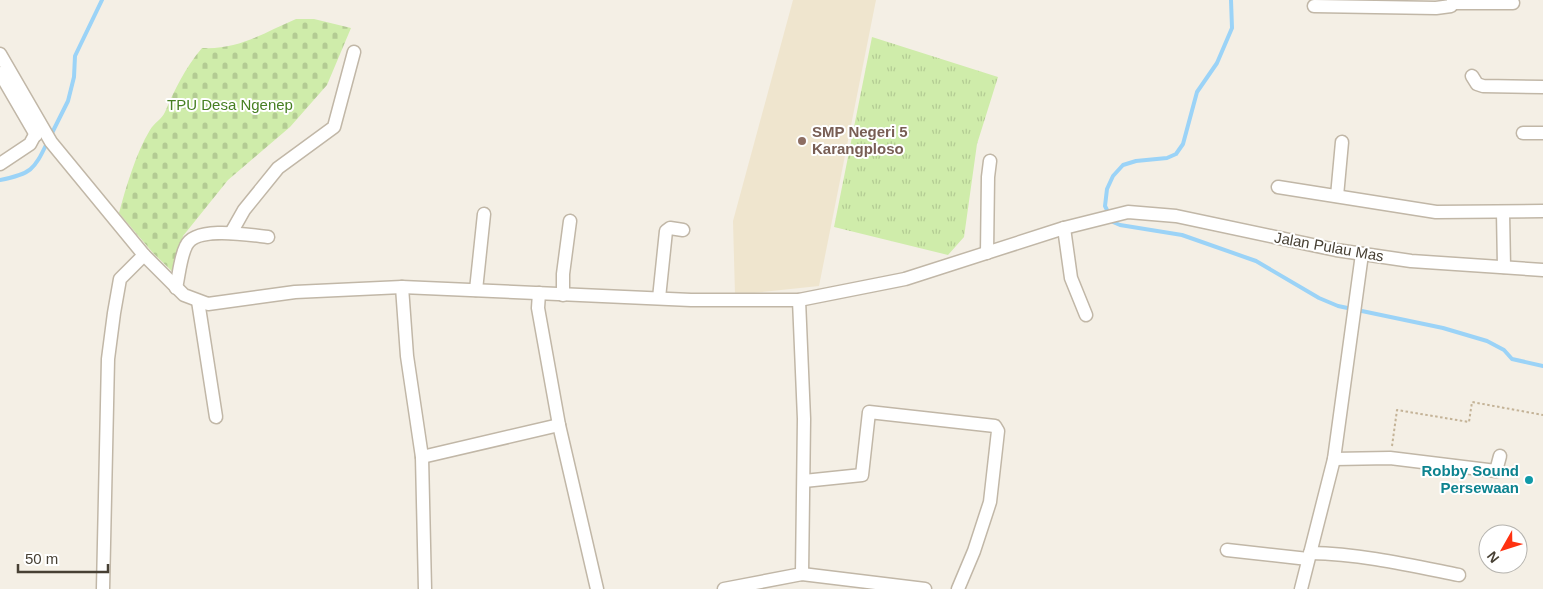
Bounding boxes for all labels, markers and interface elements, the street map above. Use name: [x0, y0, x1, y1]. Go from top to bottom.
park label: TPU Desa Ngenep: [167, 96, 293, 113]
place label: SMP Negeri 5 Karangploso: [812, 123, 908, 157]
marker: SMP Negeri 5 Karangploso: [796, 135, 808, 147]
street label: Jalan Pulau Mas: [1273, 229, 1385, 265]
place label: Robby Sound Persewaan: [1422, 462, 1519, 496]
marker: Robby Sound Persewaan: [1523, 474, 1535, 486]
north arrow: [1478, 524, 1528, 574]
scale bar: [18, 542, 108, 574]
text: N: [1483, 548, 1502, 566]
text: 50 m: [25, 550, 58, 567]

